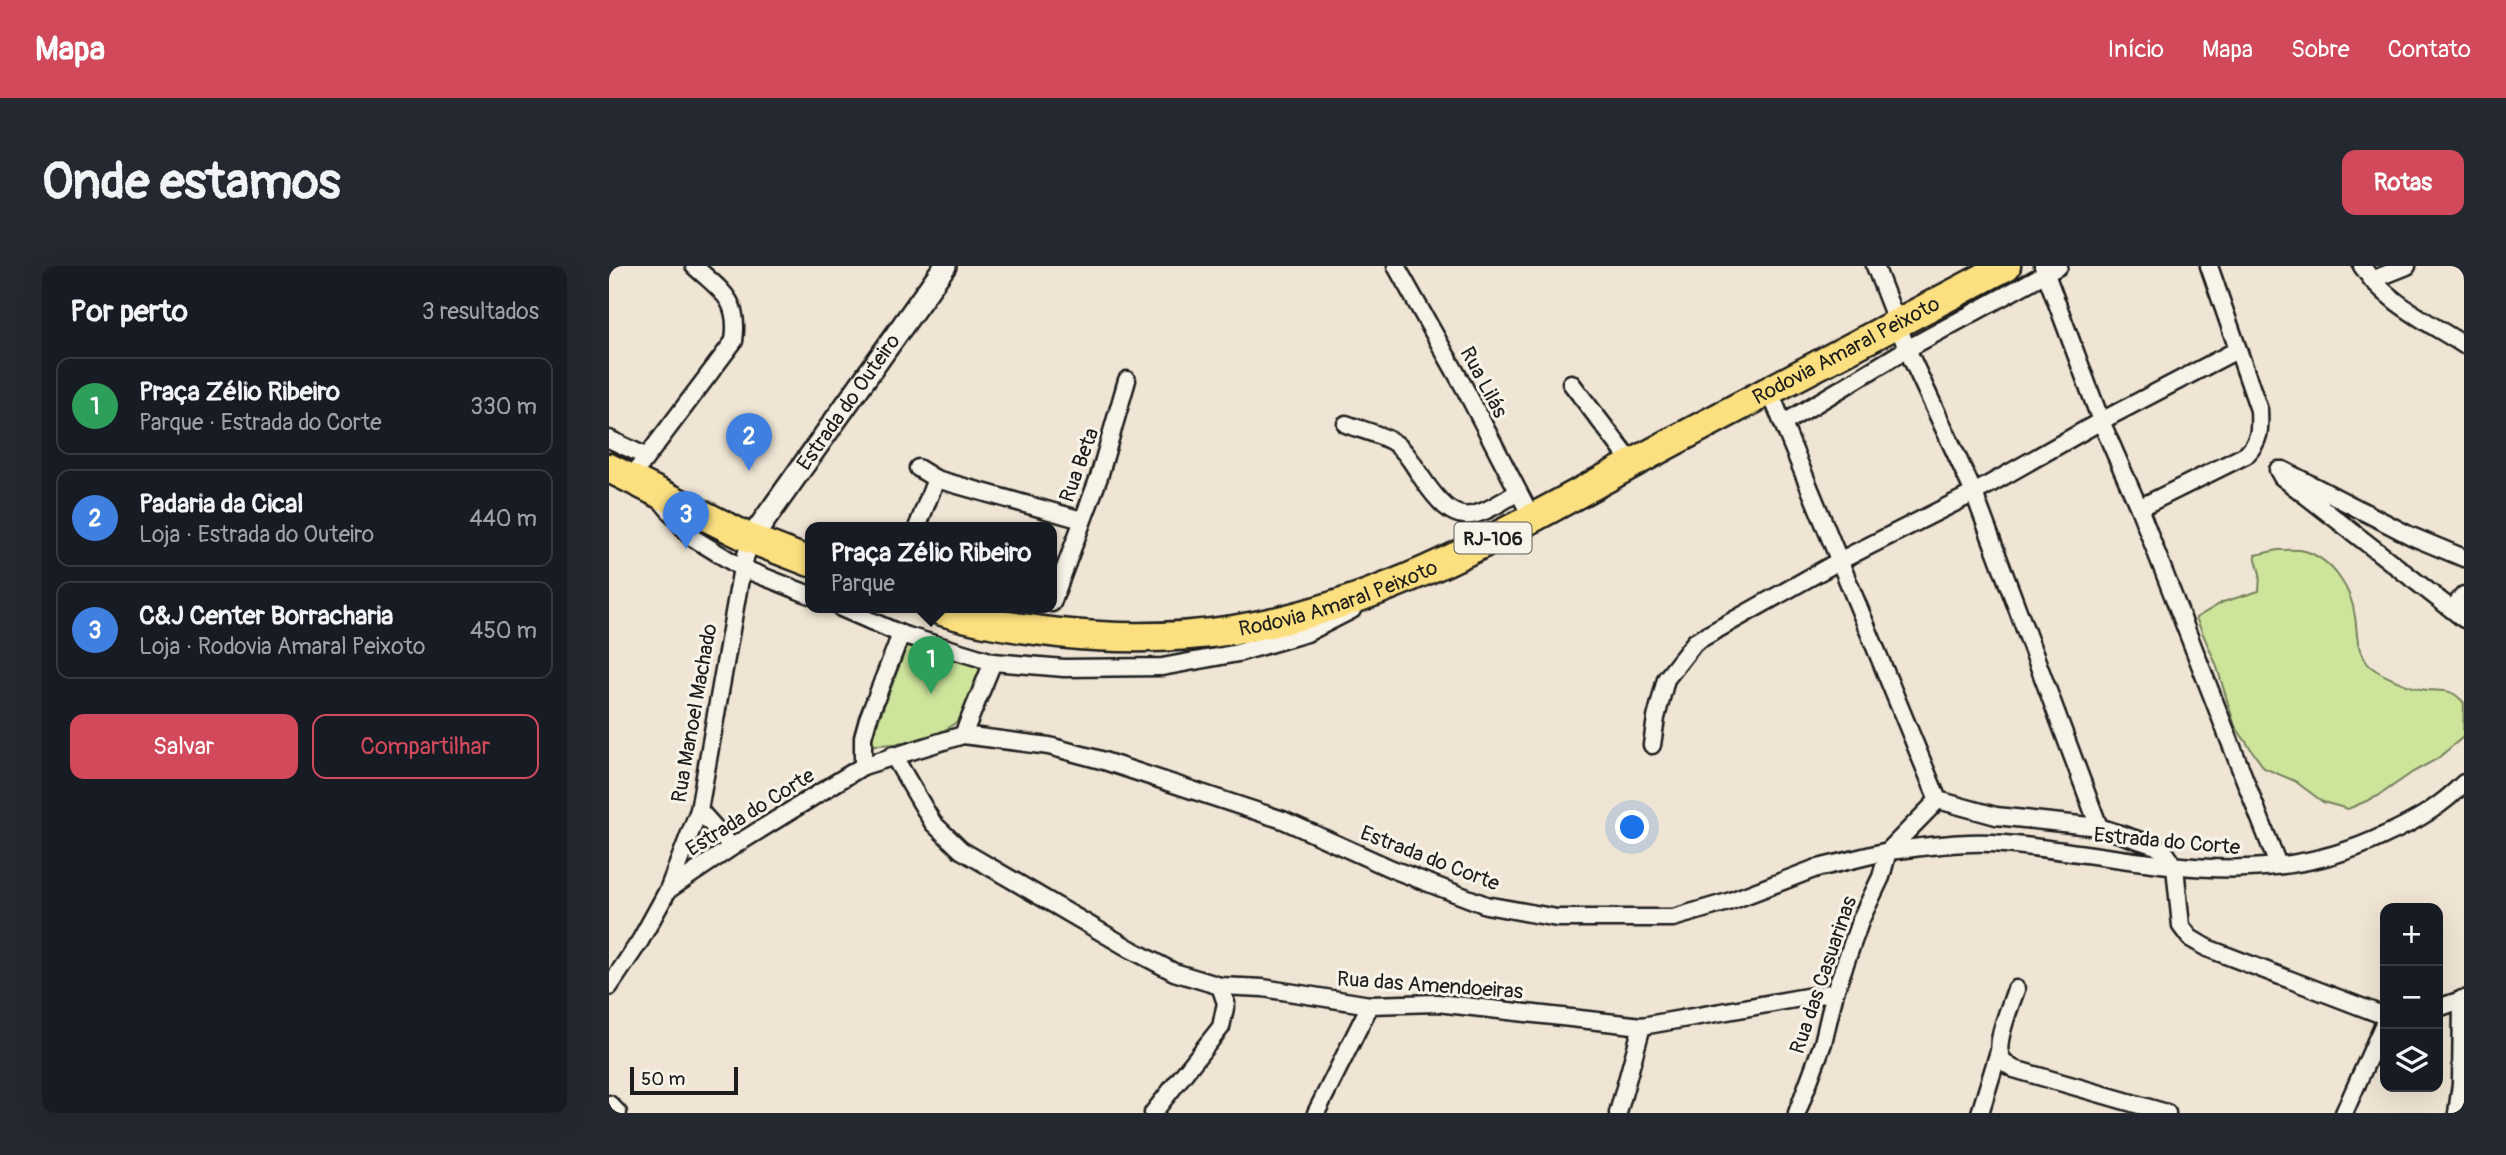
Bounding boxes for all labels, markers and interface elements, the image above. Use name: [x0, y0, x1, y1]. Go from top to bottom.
text: Mapa: [35, 29, 105, 70]
text: Início: [2108, 35, 2164, 64]
text: Mapa: [2202, 35, 2253, 64]
text: Sobre: [2291, 35, 2350, 64]
text: Contato: [2388, 35, 2471, 64]
button: Rotas: [2342, 150, 2464, 215]
text: Onde estamos: [42, 152, 340, 213]
street label: Rodovia Amaral Peixoto: [1748, 290, 1944, 411]
text: Por perto: [70, 293, 188, 330]
text: 3 resultados: [422, 297, 539, 326]
street label: Estrada do Outeiro: [791, 329, 906, 476]
street label: Rua Lilás: [1454, 342, 1514, 423]
text: Praça Zélio Ribeiro: [139, 376, 340, 408]
text: 1: [91, 392, 100, 421]
text: 330 m: [470, 392, 537, 421]
text: Parque · Estrada do Corte: [139, 408, 382, 437]
pin: 2: [726, 413, 772, 471]
street label: Rua Beta: [1054, 424, 1105, 506]
text: Padaria da Cical: [139, 488, 304, 520]
pin: 3: [663, 491, 709, 549]
text: 2: [89, 504, 101, 533]
text: 440 m: [469, 504, 537, 533]
text: Loja · Estrada do Outeiro: [139, 520, 374, 549]
popup: [805, 522, 1057, 613]
road number: RJ-106: [1455, 522, 1531, 554]
text: Praça Zélio Ribeiro: [830, 537, 1032, 569]
street label: Rodovia Amaral Peixoto: [1237, 554, 1442, 643]
text: Parque: [830, 569, 895, 598]
text: C&J Center Borracharia: [139, 600, 393, 632]
text: 3: [89, 616, 101, 645]
text: 450 m: [470, 616, 537, 645]
street label: Rua Manoel Machado: [665, 622, 724, 805]
text: Loja · Rodovia Amaral Peixoto: [139, 632, 425, 661]
pin: 1: [908, 636, 954, 694]
button: Salvar: [70, 714, 298, 779]
button: Compartilhar: [312, 714, 539, 779]
street label: Estrada do Corte: [681, 762, 820, 863]
your location: [1615, 810, 1649, 844]
street label: Estrada do Corte: [1356, 820, 1504, 898]
street label: Estrada do Corte: [2093, 822, 2242, 861]
street label: Rua das Casuarinas: [1784, 892, 1863, 1058]
map controls: [2380, 903, 2443, 1092]
button: +: [2380, 903, 2443, 966]
street label: Rua das Amendoeiras: [1336, 966, 1525, 1006]
button: −: [2380, 966, 2443, 1029]
button: layers: [2380, 1029, 2443, 1092]
scale bar: [630, 1064, 739, 1096]
text: 50 m: [641, 1067, 685, 1091]

